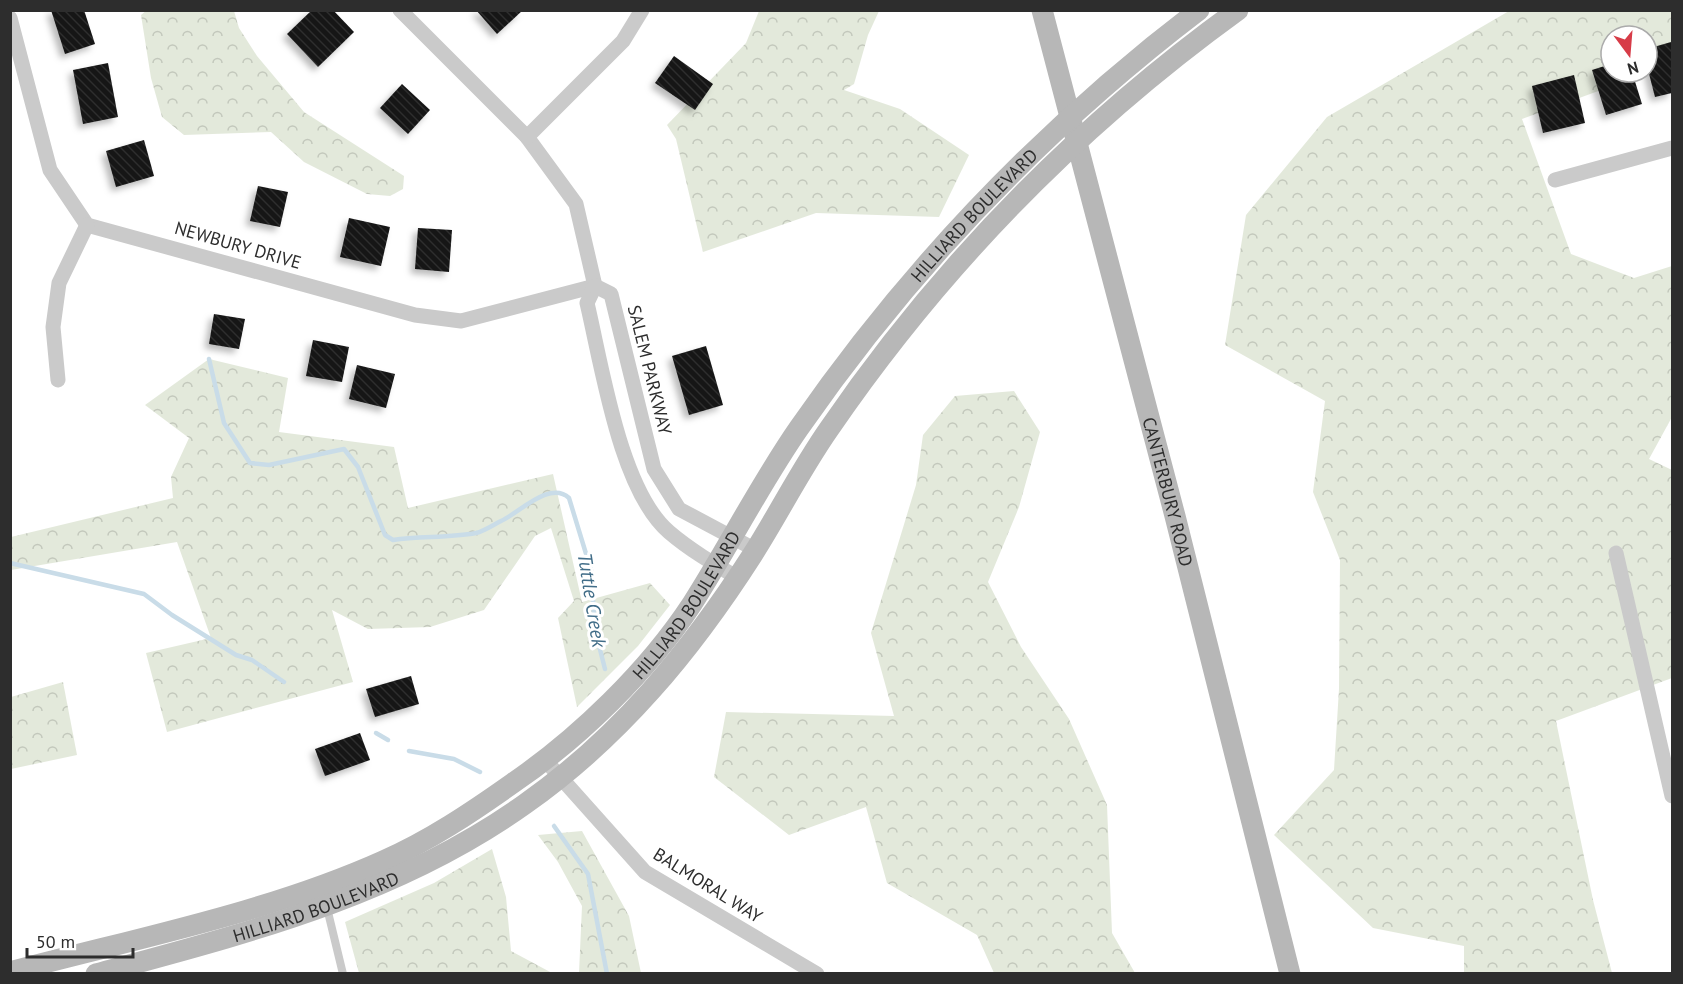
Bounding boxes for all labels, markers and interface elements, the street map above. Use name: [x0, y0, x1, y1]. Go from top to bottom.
north arrow: [1599, 24, 1659, 84]
text: N: [1625, 57, 1641, 79]
street label: HILLIARD BOULEVARD: [905, 143, 1042, 286]
street label: NEWBURY DRIVE: [172, 216, 304, 274]
street label: SALEM PARKWAY: [623, 303, 677, 437]
street label: CANTERBURY ROAD: [1138, 415, 1199, 569]
street label: HILLIARD BOULEVARD: [627, 527, 745, 684]
water label: Tuttle Creek: [572, 551, 612, 650]
street label: BALMORAL WAY: [649, 842, 767, 928]
street label: HILLIARD BOULEVARD: [230, 866, 402, 947]
scale bar: [27, 921, 134, 959]
text: 50 m: [36, 930, 75, 953]

